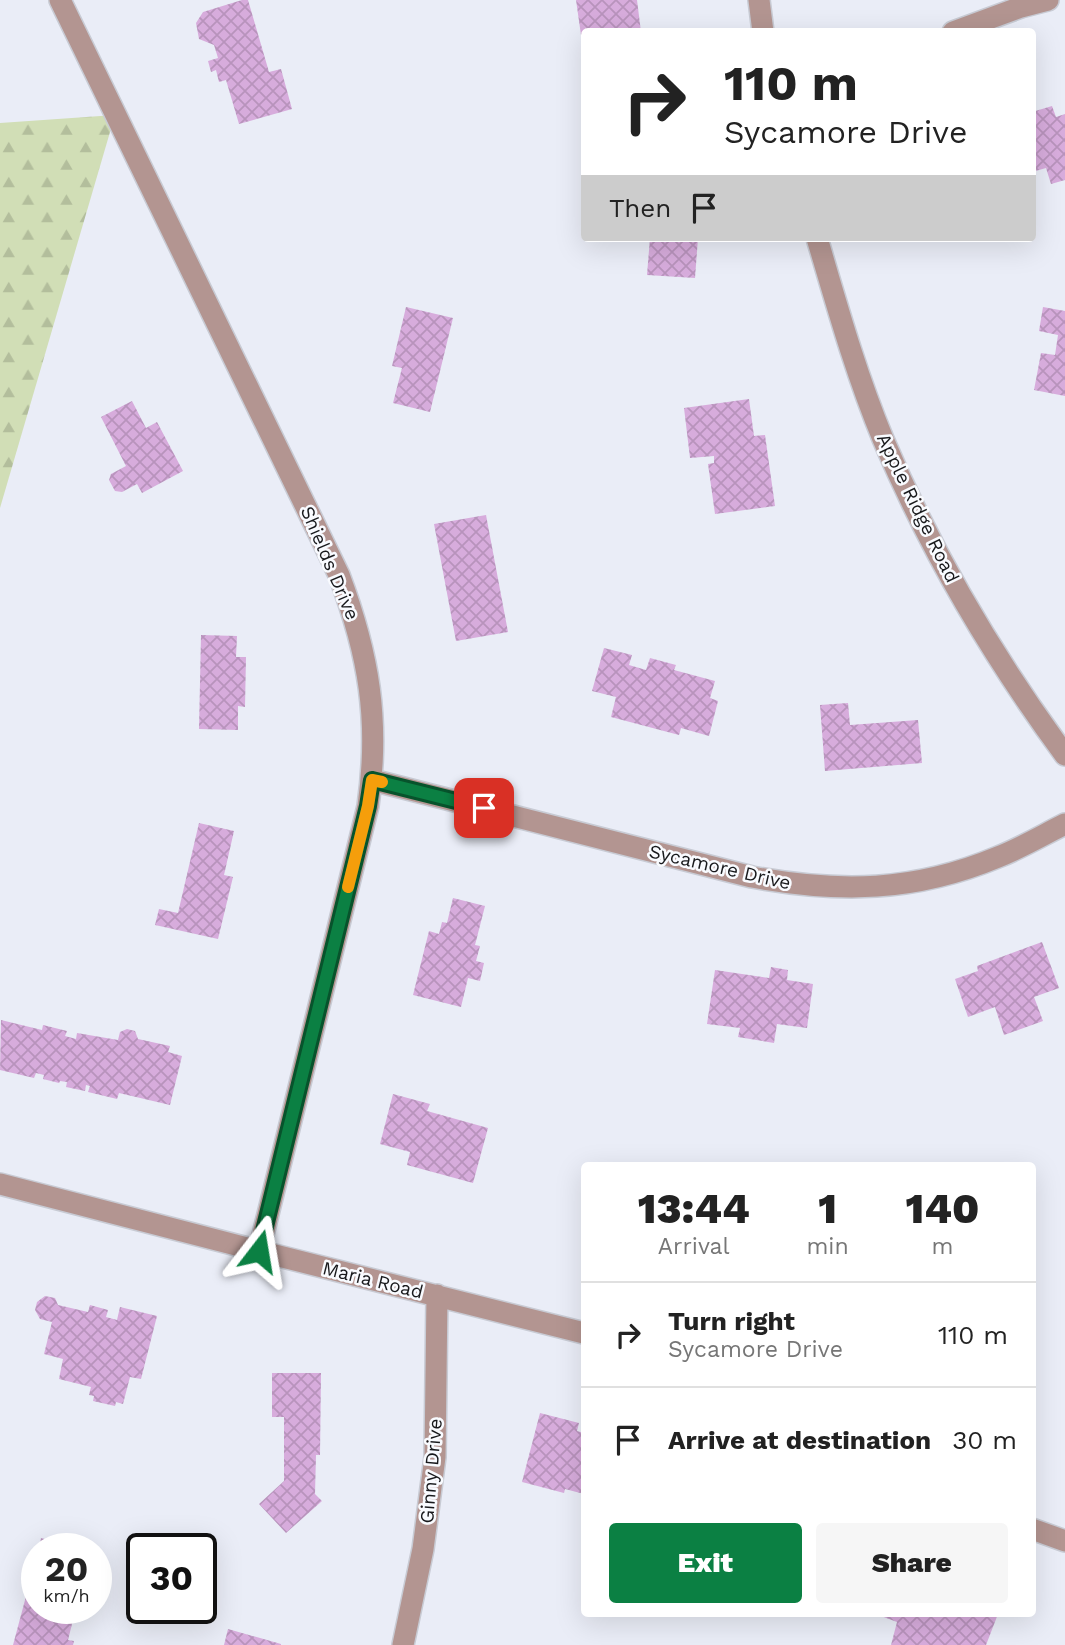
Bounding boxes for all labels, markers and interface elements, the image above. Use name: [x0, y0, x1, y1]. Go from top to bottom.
text: 110 m: [724, 54, 858, 112]
icon: right: [609, 56, 700, 147]
text: Sycamore Drive: [724, 113, 967, 151]
icon: arrive: [685, 189, 723, 227]
text: Then: [609, 193, 671, 223]
street label: Apple Ridge Road: [872, 430, 964, 586]
street label: Shields Drive: [296, 503, 364, 623]
pin: [454, 778, 514, 838]
icon: arrive: [465, 789, 503, 827]
street label: Sycamore Drive: [647, 840, 793, 894]
text: 13:44: [638, 1184, 750, 1233]
text: 1: [818, 1184, 837, 1233]
text: 140: [905, 1184, 979, 1233]
position arrow: [222, 1214, 296, 1288]
text: Arrival: [658, 1233, 730, 1260]
text: min: [806, 1233, 849, 1260]
text: m: [931, 1233, 953, 1260]
street label: Maria Road: [320, 1256, 426, 1304]
text: Turn right: [668, 1306, 795, 1336]
icon: right: [609, 1316, 647, 1354]
text: 110 m: [938, 1320, 1008, 1350]
text: Sycamore Drive: [668, 1336, 843, 1363]
street label: Ginny Drive: [415, 1418, 447, 1524]
icon: arrive: [609, 1421, 647, 1459]
text: Arrive at destination: [668, 1425, 931, 1455]
text: 30 m: [952, 1425, 1017, 1455]
button: Exit: [609, 1523, 802, 1603]
button: Share: [816, 1523, 1008, 1603]
speed limit sign: 30: [126, 1533, 217, 1624]
text: 20: [45, 1548, 88, 1590]
text: km/h: [43, 1585, 90, 1606]

